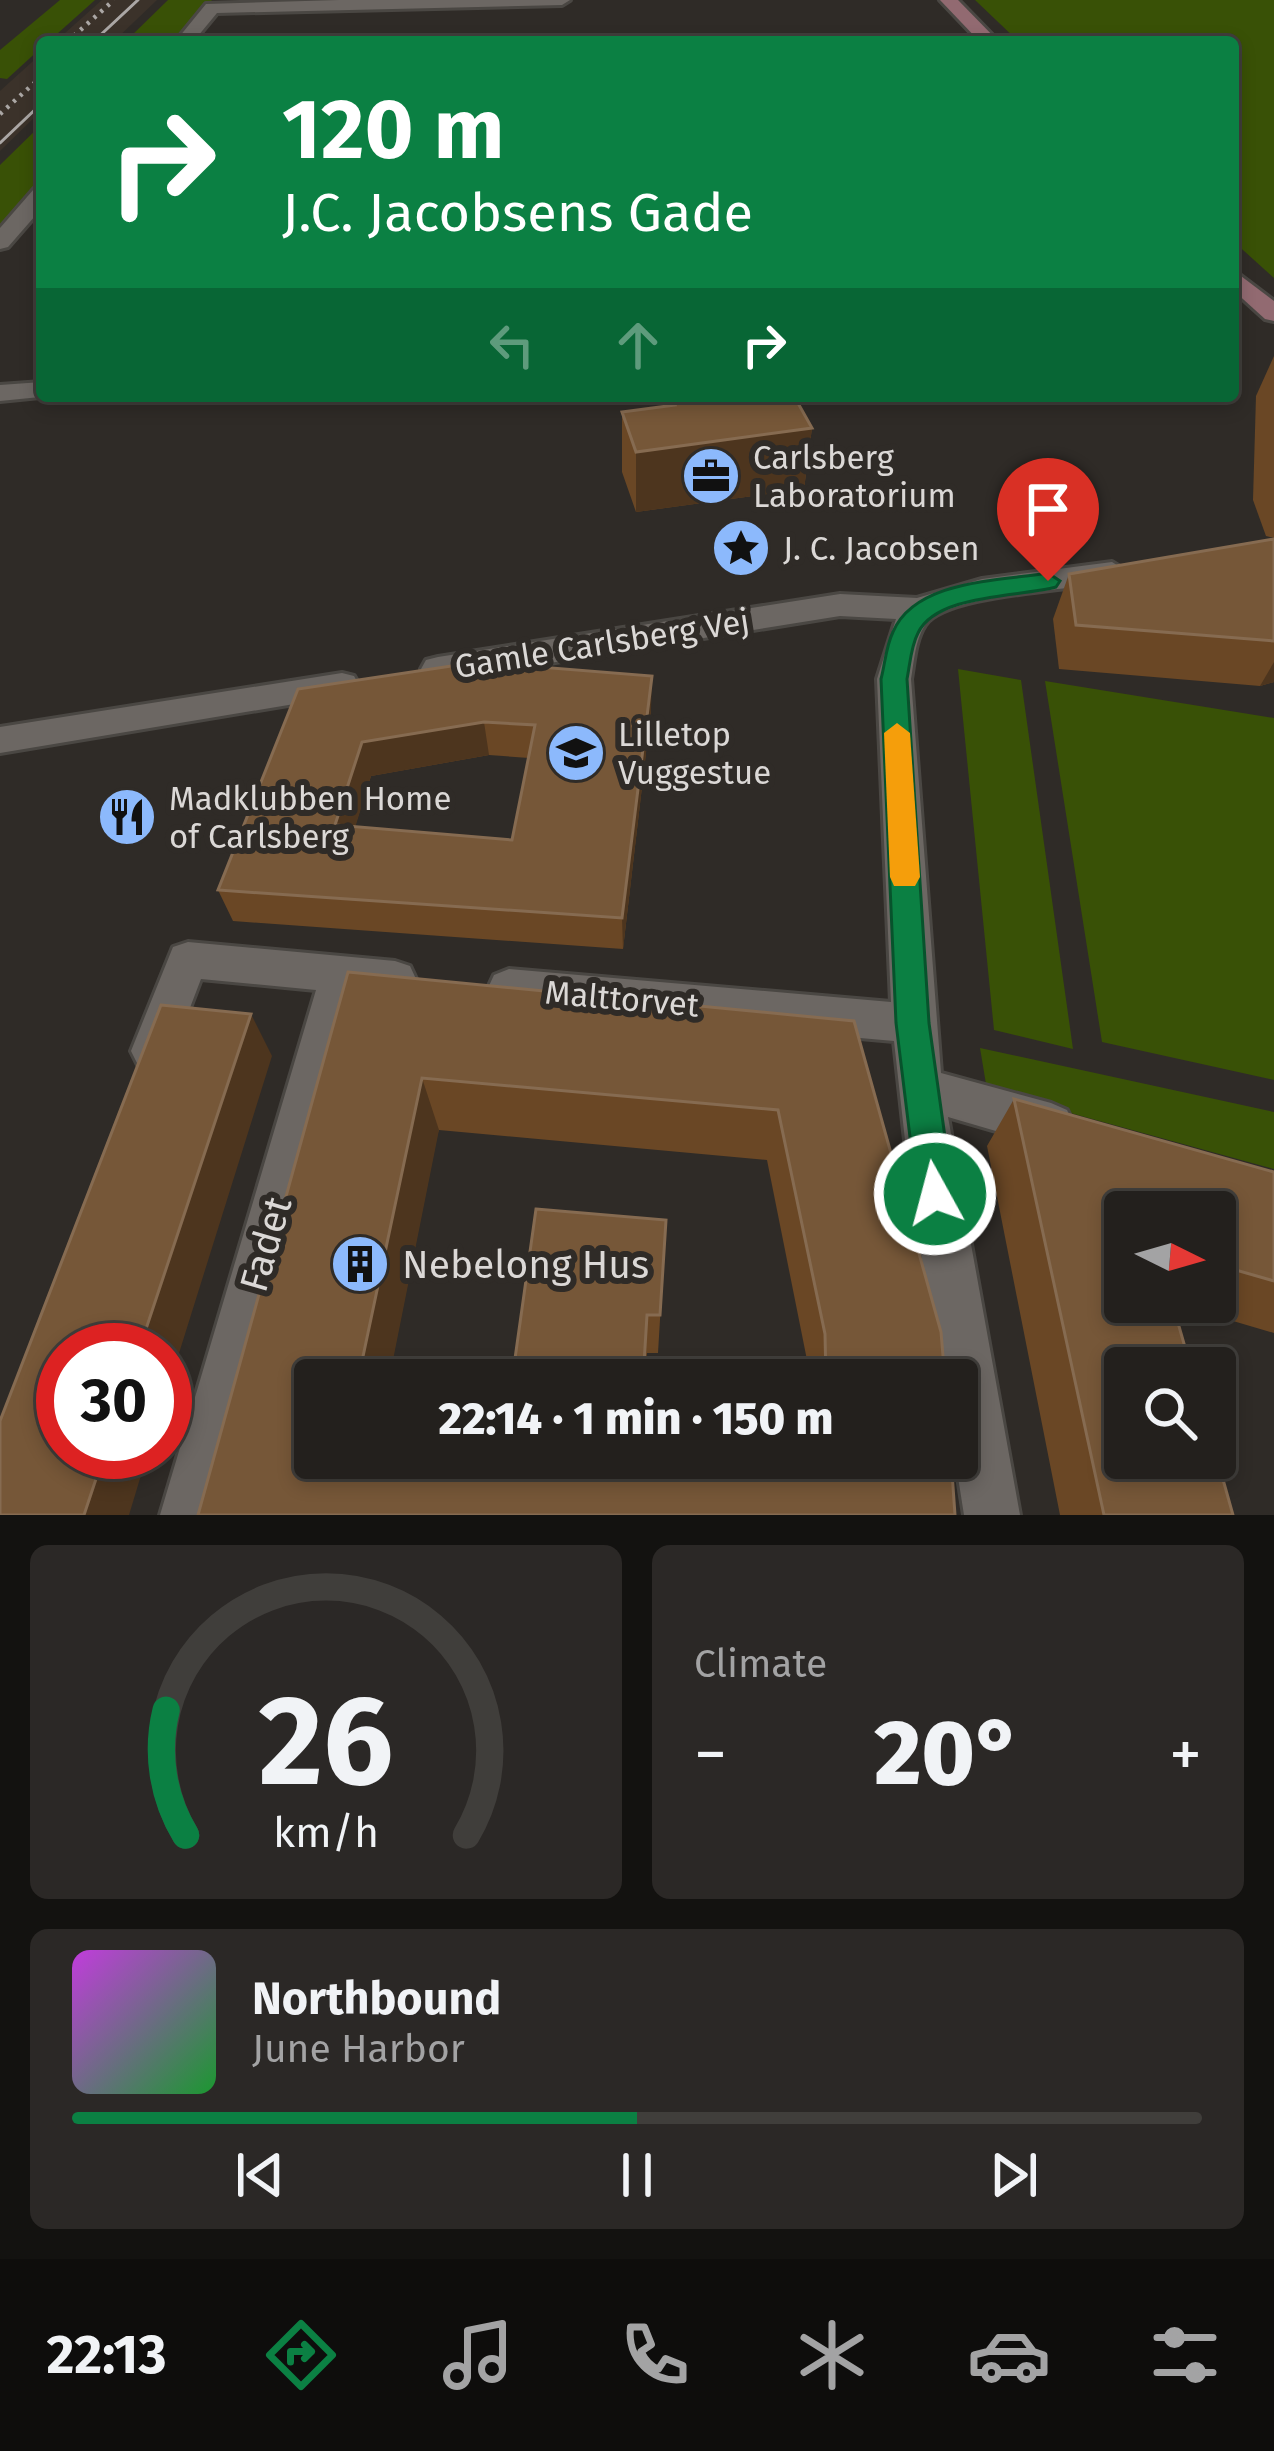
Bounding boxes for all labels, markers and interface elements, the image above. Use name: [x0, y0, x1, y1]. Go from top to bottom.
text: 120 m: [282, 79, 504, 180]
icon: right: [84, 84, 240, 240]
text: J.C. Jacobsens Gade: [282, 181, 753, 245]
icon: left: [479, 312, 545, 378]
icon: ahead: [605, 312, 671, 378]
icon: right: [731, 312, 797, 378]
place label: Carlsberg Laboratorium: [753, 438, 956, 516]
office icon: Carlsberg Laboratorium: [680, 445, 742, 507]
pin: [997, 458, 1099, 581]
icon: arrive: [1015, 476, 1081, 542]
place icon: J. C. Jacobsen: [710, 517, 772, 579]
place label: J. C. Jacobsen: [783, 529, 980, 569]
street label: Gamle Carlsberg Vej: [452, 601, 752, 687]
place label: Lilletop Vuggestue: [618, 715, 771, 793]
school or university icon: Lilletop Vuggestue: [545, 722, 607, 784]
place label: Madklubben Home of Carlsberg: [169, 779, 451, 857]
restaurant icon: Madklubben Home of Carlsberg: [96, 786, 158, 848]
street label: Malttorvet: [543, 972, 701, 1026]
position arrow: [872, 1131, 998, 1257]
street label: Fadet: [231, 1191, 302, 1297]
north arrow: [1104, 1191, 1236, 1323]
map controls: [1104, 1191, 1236, 1479]
building icon: Nebelong Hus: [329, 1233, 391, 1295]
place label: Nebelong Hus: [402, 1242, 649, 1288]
speed limit sign: 30: [36, 1323, 192, 1479]
button: search: [1104, 1347, 1236, 1479]
text: 22:14 · 1 min · 150 m: [439, 1392, 833, 1446]
text: Climate: [694, 1641, 827, 1687]
text: 26: [259, 1667, 393, 1817]
text: 20°: [874, 1700, 1022, 1808]
text: −: [694, 1715, 727, 1794]
text: +: [1169, 1715, 1202, 1794]
text: km/h: [273, 1807, 379, 1858]
text: Northbound: [252, 1972, 501, 2026]
text: June Harbor: [252, 2026, 465, 2072]
icon: previous: [227, 2142, 293, 2208]
icon: pause: [604, 2142, 670, 2208]
icon: next: [981, 2142, 1047, 2208]
icon: directions: [259, 2313, 343, 2397]
icon: music: [436, 2313, 520, 2397]
icon: phone: [613, 2313, 697, 2397]
icon: climate: [790, 2313, 874, 2397]
icon: car: [967, 2313, 1051, 2397]
icon: filters: [1143, 2313, 1227, 2397]
text: 22:13: [46, 2323, 167, 2387]

